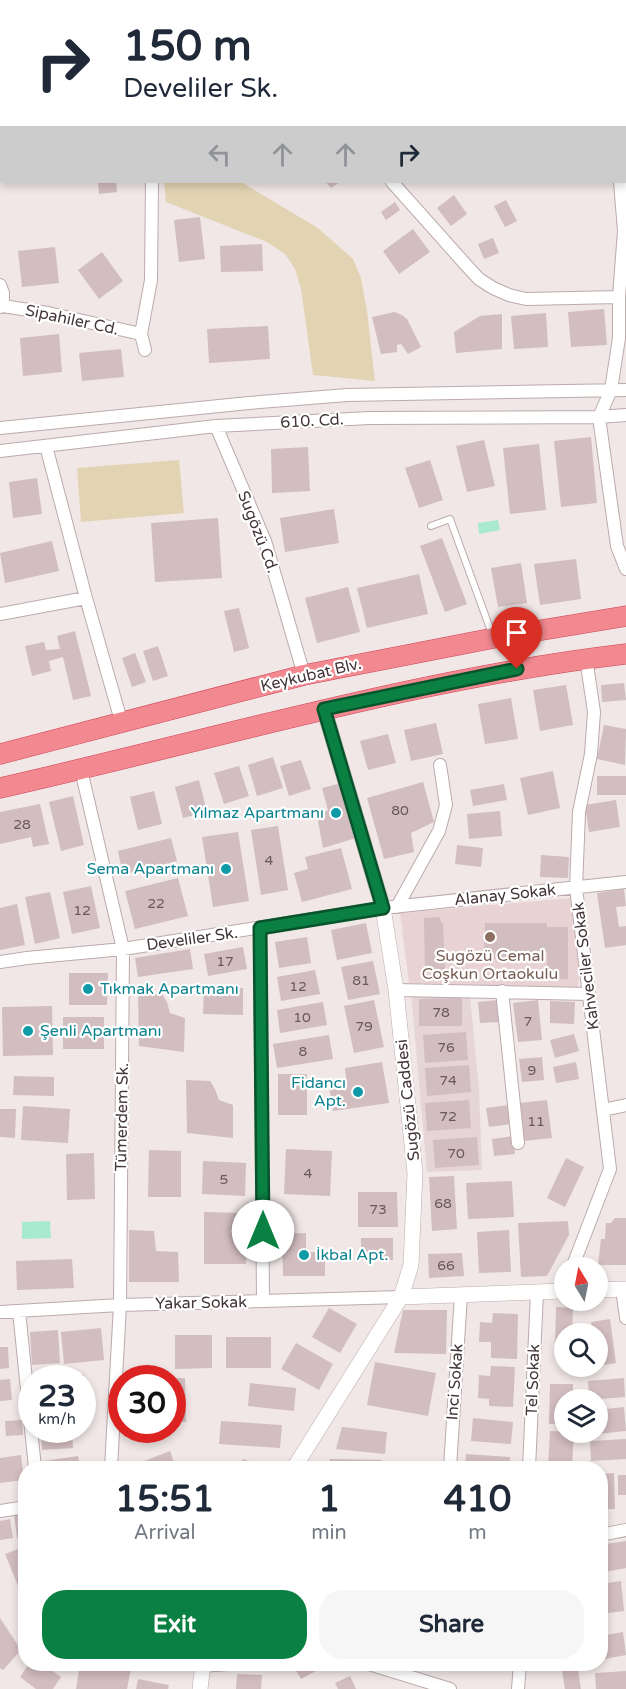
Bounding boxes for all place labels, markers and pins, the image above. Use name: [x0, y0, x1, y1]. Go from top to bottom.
pin: [491, 607, 542, 669]
place label: Yılmaz Apartmanı: [191, 803, 324, 823]
marker: Yılmaz Apartmanı: [329, 806, 343, 820]
place label: Sema Apartmanı: [87, 859, 214, 879]
marker: Sema Apartmanı: [219, 862, 233, 876]
marker: Sugözü Cemal Coşkun Ortaokulu: [483, 930, 497, 944]
place label: Sugözü Cemal Coşkun Ortaokulu: [422, 946, 558, 984]
place label: Tıkmak Apartmanı: [100, 979, 239, 999]
marker: Tıkmak Apartmanı: [81, 982, 95, 996]
place label: Şenli Apartmanı: [40, 1021, 161, 1041]
marker: Şenli Apartmanı: [21, 1024, 35, 1038]
place label: Fidancı Apt.: [291, 1073, 346, 1111]
marker: Fidancı Apt.: [351, 1085, 365, 1099]
place label: İkbal Apt.: [316, 1245, 389, 1265]
marker: İkbal Apt.: [297, 1248, 311, 1262]

